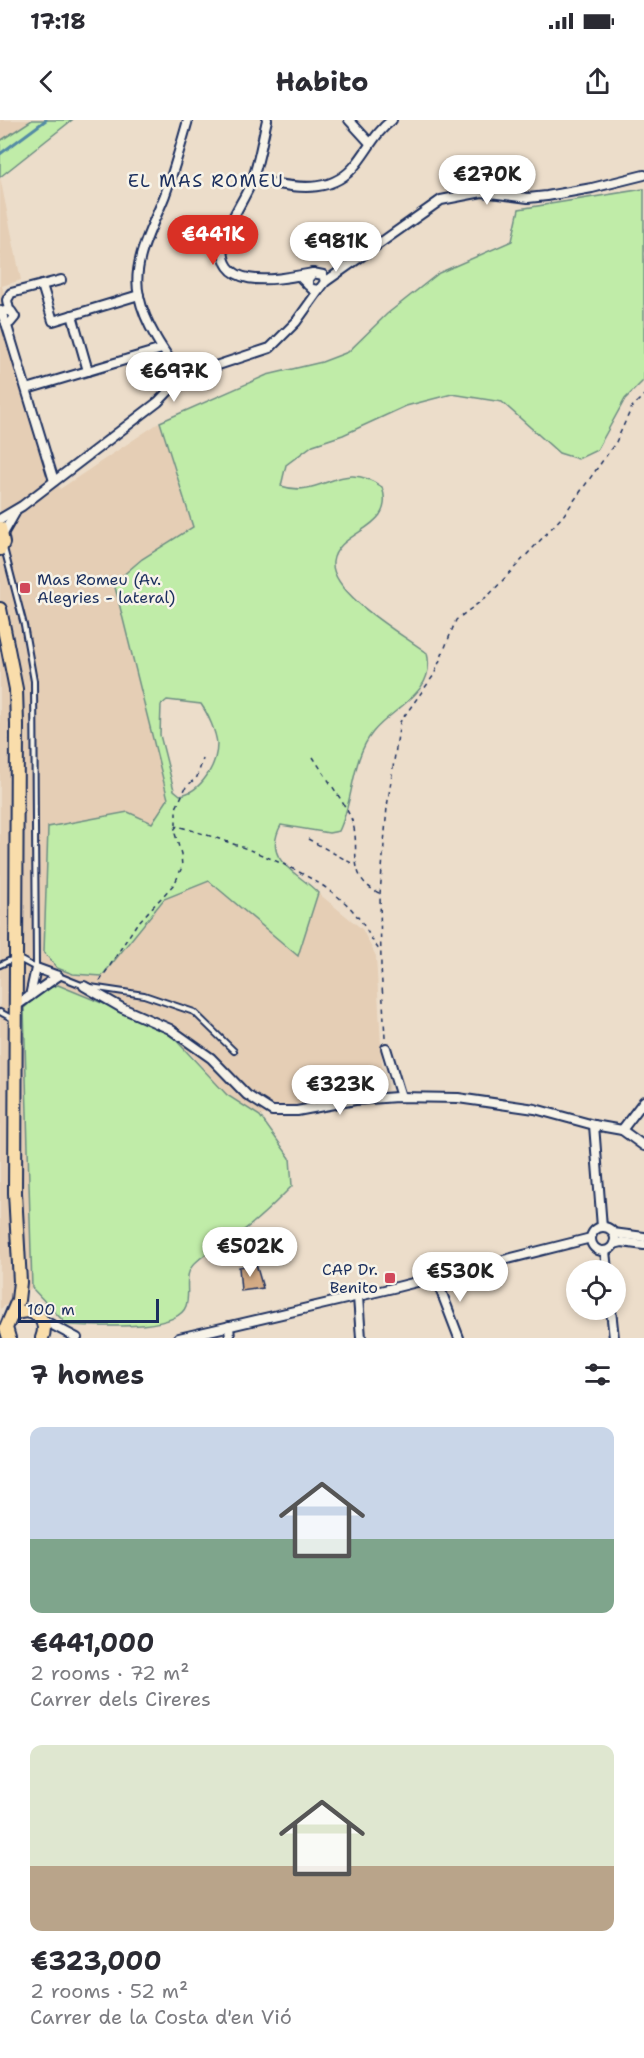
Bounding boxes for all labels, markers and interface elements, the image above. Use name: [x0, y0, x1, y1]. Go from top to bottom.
text: 17:18: [30, 7, 86, 36]
text: Habito: [275, 63, 369, 100]
icon: back: [30, 65, 63, 98]
icon: share: [581, 65, 614, 98]
pin: €270K: [445, 155, 529, 206]
text: €270K: [453, 161, 521, 187]
district label: EL MAS ROMEU: [128, 169, 284, 193]
pin: €441K: [171, 215, 255, 266]
text: €441K: [181, 221, 245, 247]
pin: €981K: [294, 222, 378, 273]
text: €981K: [304, 228, 368, 254]
pin: €697K: [132, 352, 216, 403]
text: €697K: [140, 358, 208, 384]
place label: Mas Romeu (Av. Alegries - lateral): [37, 569, 175, 608]
marker: Mas Romeu (Av. Alegries - lateral): [18, 581, 32, 595]
pin: €323K: [298, 1065, 382, 1116]
text: €323K: [306, 1071, 374, 1097]
pin: €502K: [208, 1227, 292, 1278]
text: €502K: [216, 1233, 284, 1259]
pin: €530K: [418, 1252, 502, 1303]
text: €530K: [426, 1258, 494, 1284]
place label: CAP Dr. Benito: [322, 1259, 378, 1298]
map controls: [566, 1260, 626, 1320]
button: locate: [566, 1260, 626, 1320]
marker: CAP Dr. Benito: [383, 1271, 397, 1285]
scale bar: [18, 1296, 159, 1324]
text: 100 m: [27, 1299, 75, 1320]
text: 7 homes: [30, 1357, 144, 1392]
icon: filters: [581, 1358, 614, 1391]
icon: home: [268, 1466, 376, 1574]
text: €441,000: [30, 1625, 154, 1660]
text: 2 rooms · 72 m²: [30, 1660, 189, 1686]
text: Carrer dels Cireres: [30, 1686, 211, 1712]
icon: home: [268, 1784, 376, 1892]
text: €323,000: [30, 1943, 162, 1978]
text: 2 rooms · 52 m²: [30, 1978, 188, 2004]
text: Carrer de la Costa d'en Vió: [30, 2004, 292, 2030]

